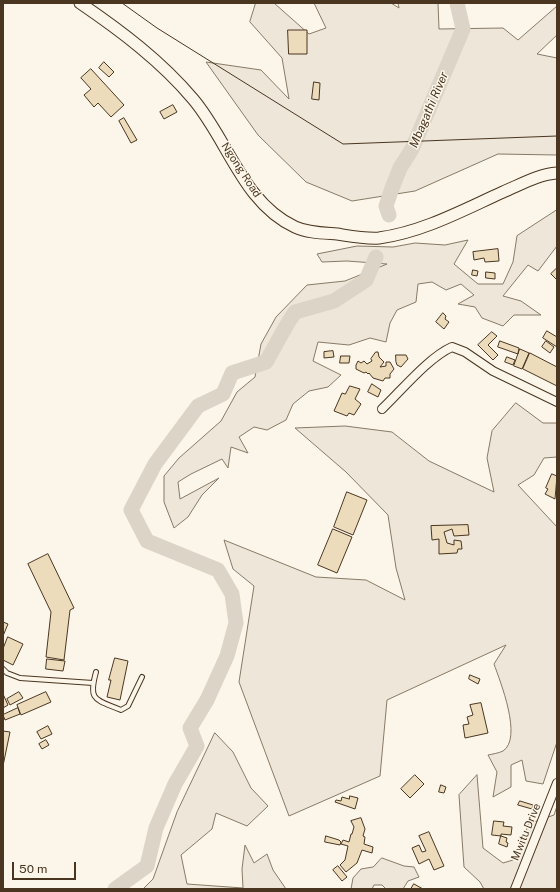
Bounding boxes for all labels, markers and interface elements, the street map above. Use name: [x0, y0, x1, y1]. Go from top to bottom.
water label: Mbagathi River: [407, 70, 451, 150]
street label: Ngong Road: [218, 140, 264, 200]
street label: Mwitu Drive: [509, 801, 543, 863]
scale bar: [14, 854, 78, 880]
text: 50 m: [19, 862, 47, 876]

